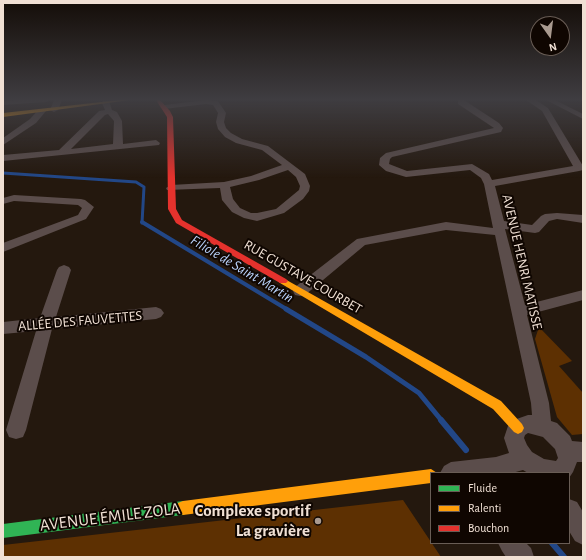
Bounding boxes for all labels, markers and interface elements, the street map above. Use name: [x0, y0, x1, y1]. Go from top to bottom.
north arrow: [530, 16, 570, 56]
text: N: [548, 41, 558, 53]
street label: AVENUE HENRI MATISSE: [498, 193, 546, 331]
water label: Filiole de Saint Martin: [187, 231, 297, 307]
street label: RUE GUSTAVE COURBET: [241, 236, 365, 318]
street label: ALLÉE DES FAUVETTES: [17, 307, 143, 335]
legend: [430, 472, 570, 544]
text: Fluide: [468, 482, 497, 494]
street label: AVENUE ÉMILE ZOLA: [39, 498, 181, 536]
place label: Complexe sportif La gravière: [195, 501, 310, 541]
text: Ralenti: [468, 502, 501, 514]
marker: Complexe sportif La gravière: [313, 516, 323, 526]
text: Bouchon: [468, 522, 509, 534]

